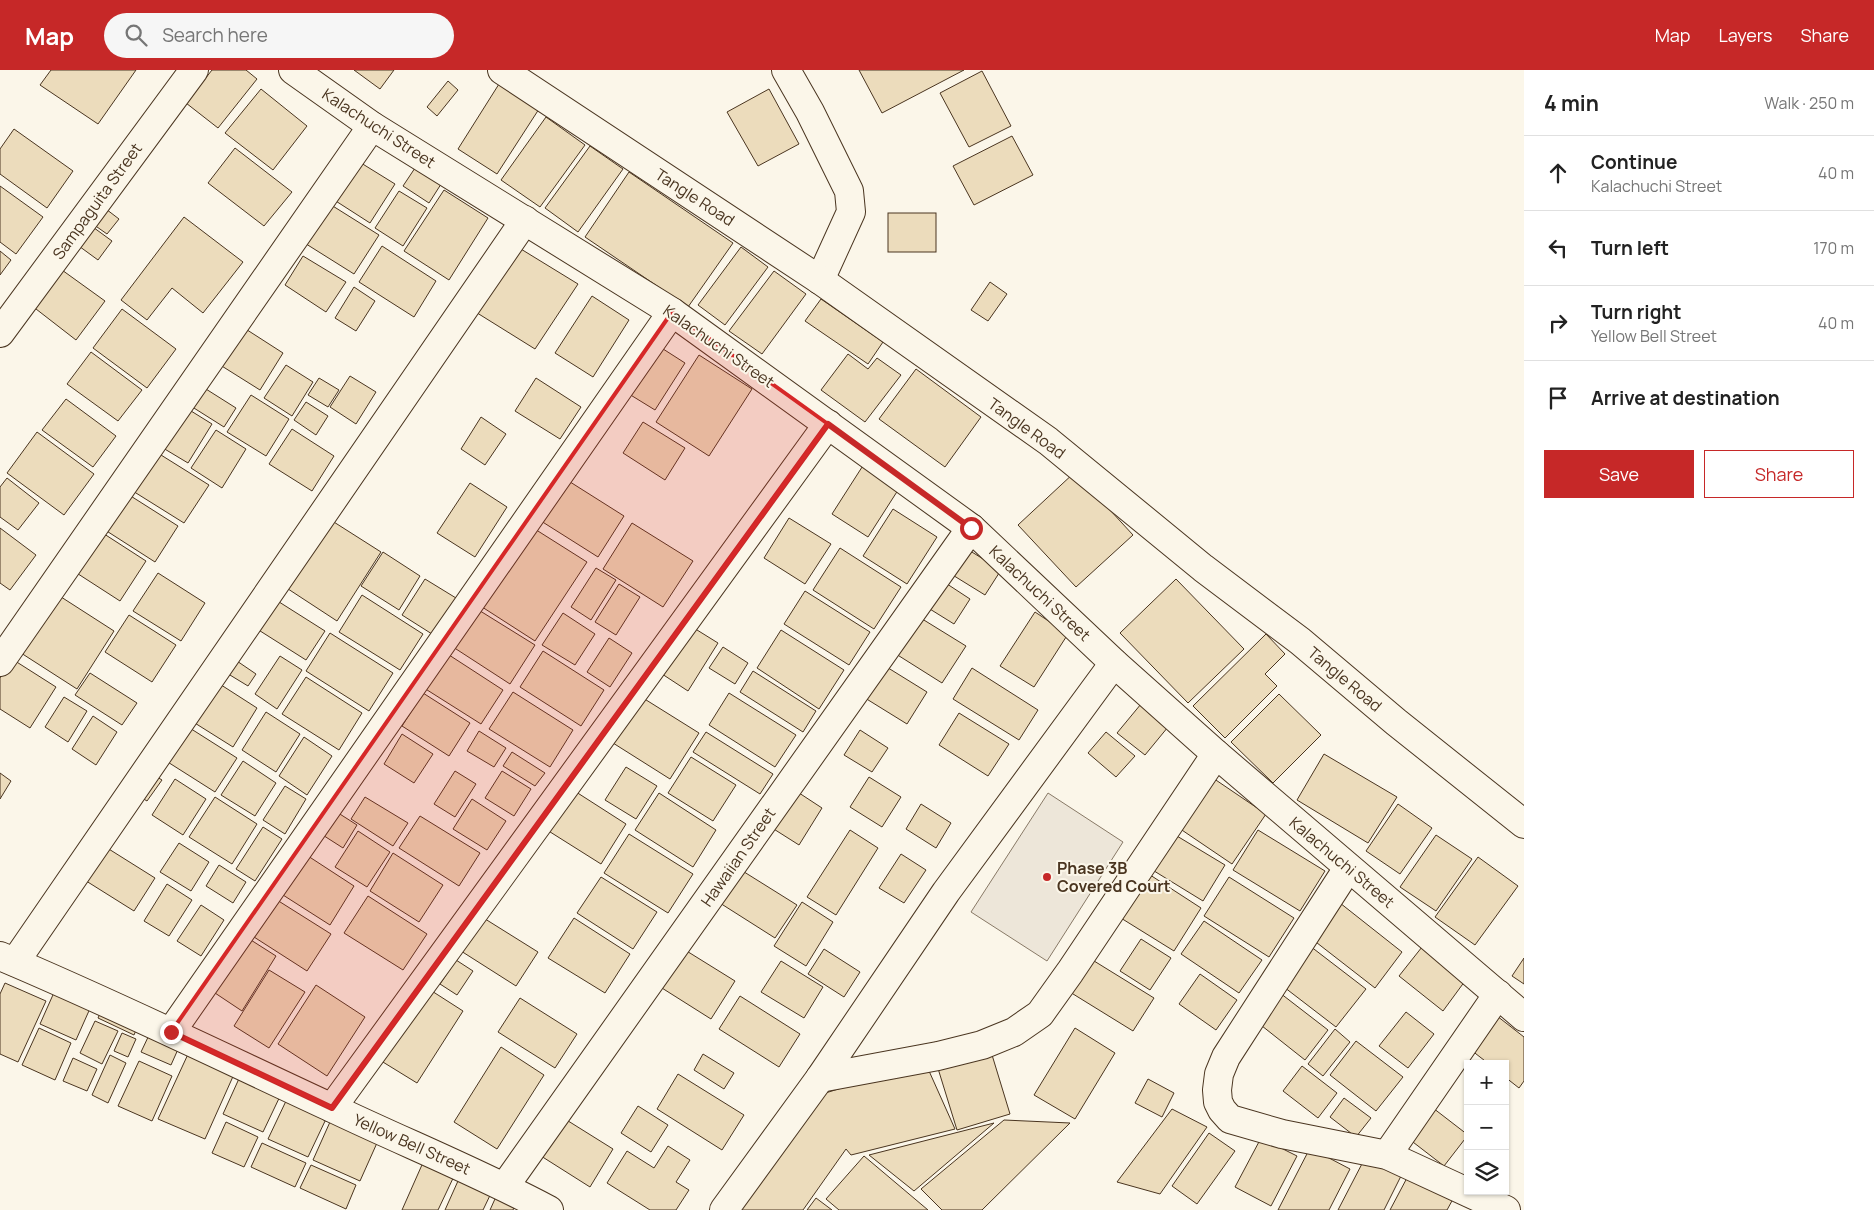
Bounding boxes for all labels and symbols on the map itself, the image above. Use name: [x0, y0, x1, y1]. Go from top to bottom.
street label: Kalachuchi Street: [318, 83, 440, 173]
street label: Sampaguita Street: [47, 138, 147, 264]
street label: Tangle Road: [651, 163, 739, 231]
street label: Kalachuchi Street: [659, 299, 779, 393]
street label: Tangle Road: [984, 393, 1070, 463]
route start: [960, 517, 983, 540]
street label: Kalachuchi Street: [985, 540, 1095, 646]
street label: Tangle Road: [1303, 641, 1387, 717]
street label: Hawaiian Street: [696, 803, 780, 911]
street label: Kalachuchi Street: [1285, 811, 1399, 913]
place label: Phase 3B Covered Court: [1057, 857, 1171, 897]
marker: Phase 3B Covered Court: [1041, 871, 1053, 883]
route end: [160, 1021, 183, 1044]
street label: Yellow Bell Street: [350, 1108, 474, 1180]

